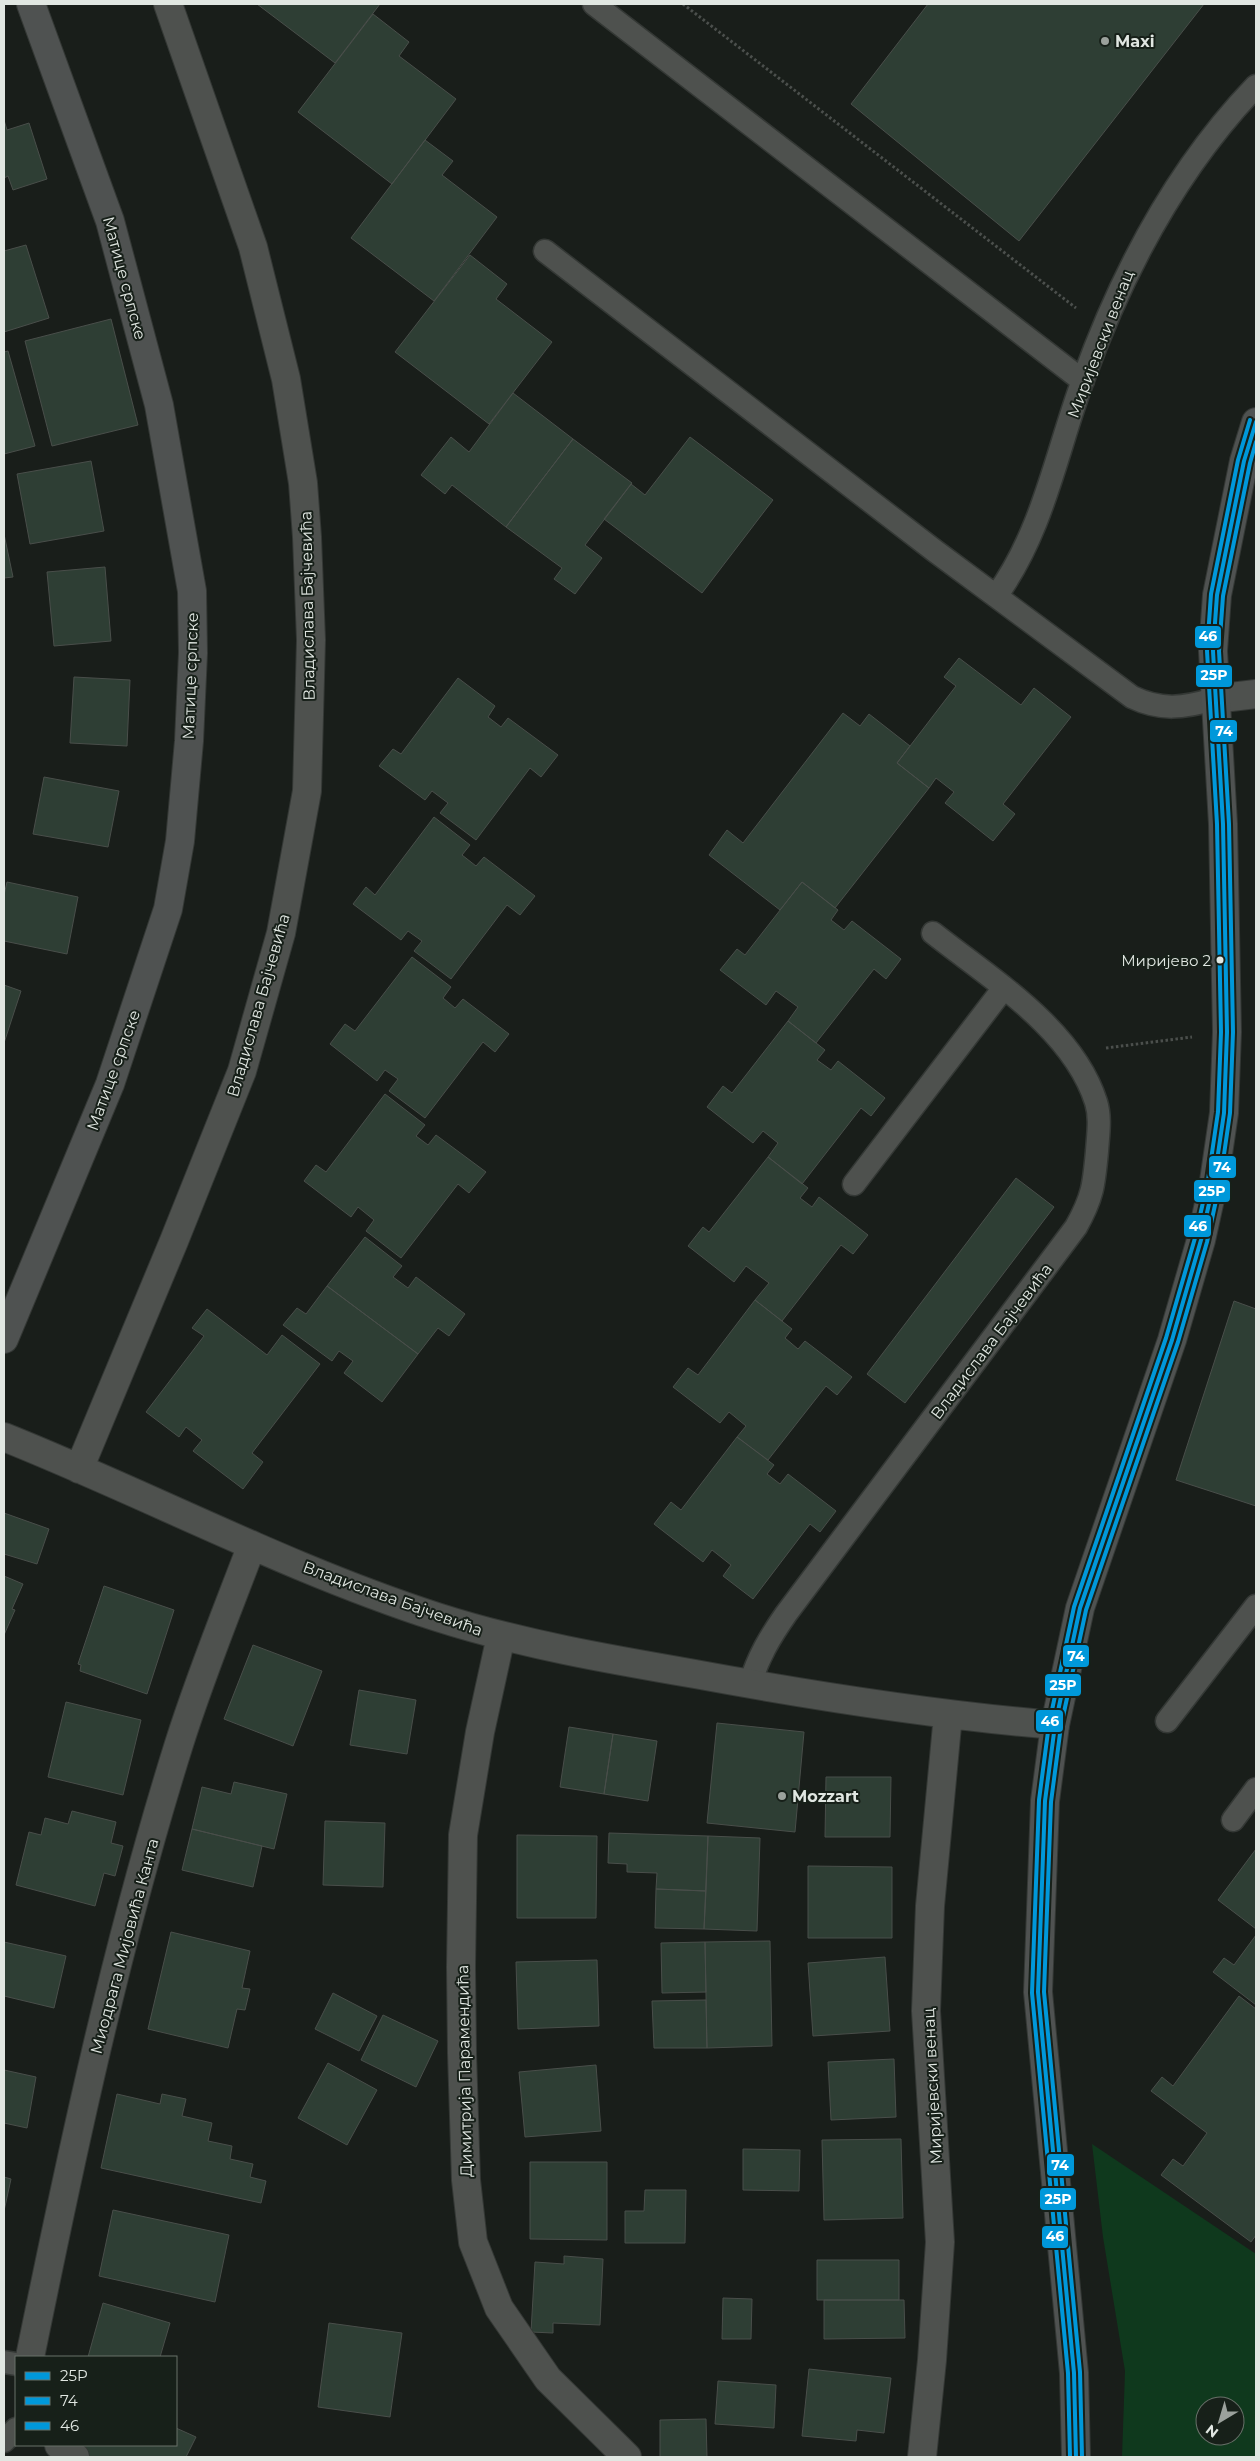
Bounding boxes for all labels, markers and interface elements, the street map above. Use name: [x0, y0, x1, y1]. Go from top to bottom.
place label: Maxi: [1115, 32, 1155, 51]
marker: Maxi: [1099, 35, 1111, 47]
street label: Матице српске: [99, 214, 150, 342]
street label: Миријевски венац: [1064, 268, 1137, 421]
street label: Владислава Бајчевића: [296, 511, 319, 701]
street label: Матице српске: [179, 612, 202, 740]
line badge: 46: [1194, 625, 1222, 649]
text: 46: [1199, 627, 1217, 645]
line badge: 25P: [1195, 664, 1233, 688]
text: 25P: [1201, 666, 1227, 684]
line badge: 74: [1209, 719, 1238, 743]
text: 74: [1215, 722, 1233, 740]
street label: Владислава Бајчевића: [223, 911, 294, 1099]
place label: Миријево 2: [1121, 951, 1211, 970]
marker: Миријево 2: [1215, 955, 1225, 965]
street label: Матице српске: [83, 1007, 144, 1133]
line badge: 74: [1208, 1155, 1237, 1179]
text: 74: [1213, 1158, 1231, 1176]
line badge: 25P: [1193, 1179, 1231, 1203]
text: 25P: [1199, 1182, 1225, 1200]
line badge: 46: [1183, 1214, 1212, 1238]
text: 46: [1189, 1217, 1207, 1235]
street label: Владислава Бајчевића: [927, 1260, 1056, 1423]
street label: Владислава Бајчевића: [300, 1557, 485, 1640]
line badge: 74: [1062, 1644, 1090, 1668]
text: 74: [1067, 1647, 1085, 1665]
line badge: 25P: [1044, 1673, 1082, 1697]
text: 25P: [1050, 1676, 1076, 1694]
line badge: 46: [1035, 1709, 1064, 1733]
text: 46: [1041, 1712, 1059, 1730]
place label: Mozzart: [792, 1787, 859, 1806]
marker: Mozzart: [776, 1790, 788, 1802]
street label: Миодрага Мијовића Канта: [87, 1836, 162, 2056]
street label: Димитрија Парамендића: [453, 1965, 476, 2177]
street label: Миријевски венац: [919, 2007, 946, 2165]
line badge: 74: [1046, 2153, 1075, 2177]
text: 74: [1051, 2156, 1069, 2174]
line badge: 25P: [1039, 2187, 1077, 2211]
text: 25P: [1045, 2190, 1071, 2208]
line badge: 46: [1041, 2225, 1069, 2249]
text: 46: [1046, 2227, 1064, 2245]
legend: [15, 2356, 178, 2446]
text: 25P: [60, 2366, 88, 2385]
text: 74: [60, 2391, 78, 2410]
north arrow: [1195, 2396, 1245, 2446]
text: 46: [60, 2416, 79, 2435]
text: N: [1202, 2421, 1222, 2442]

